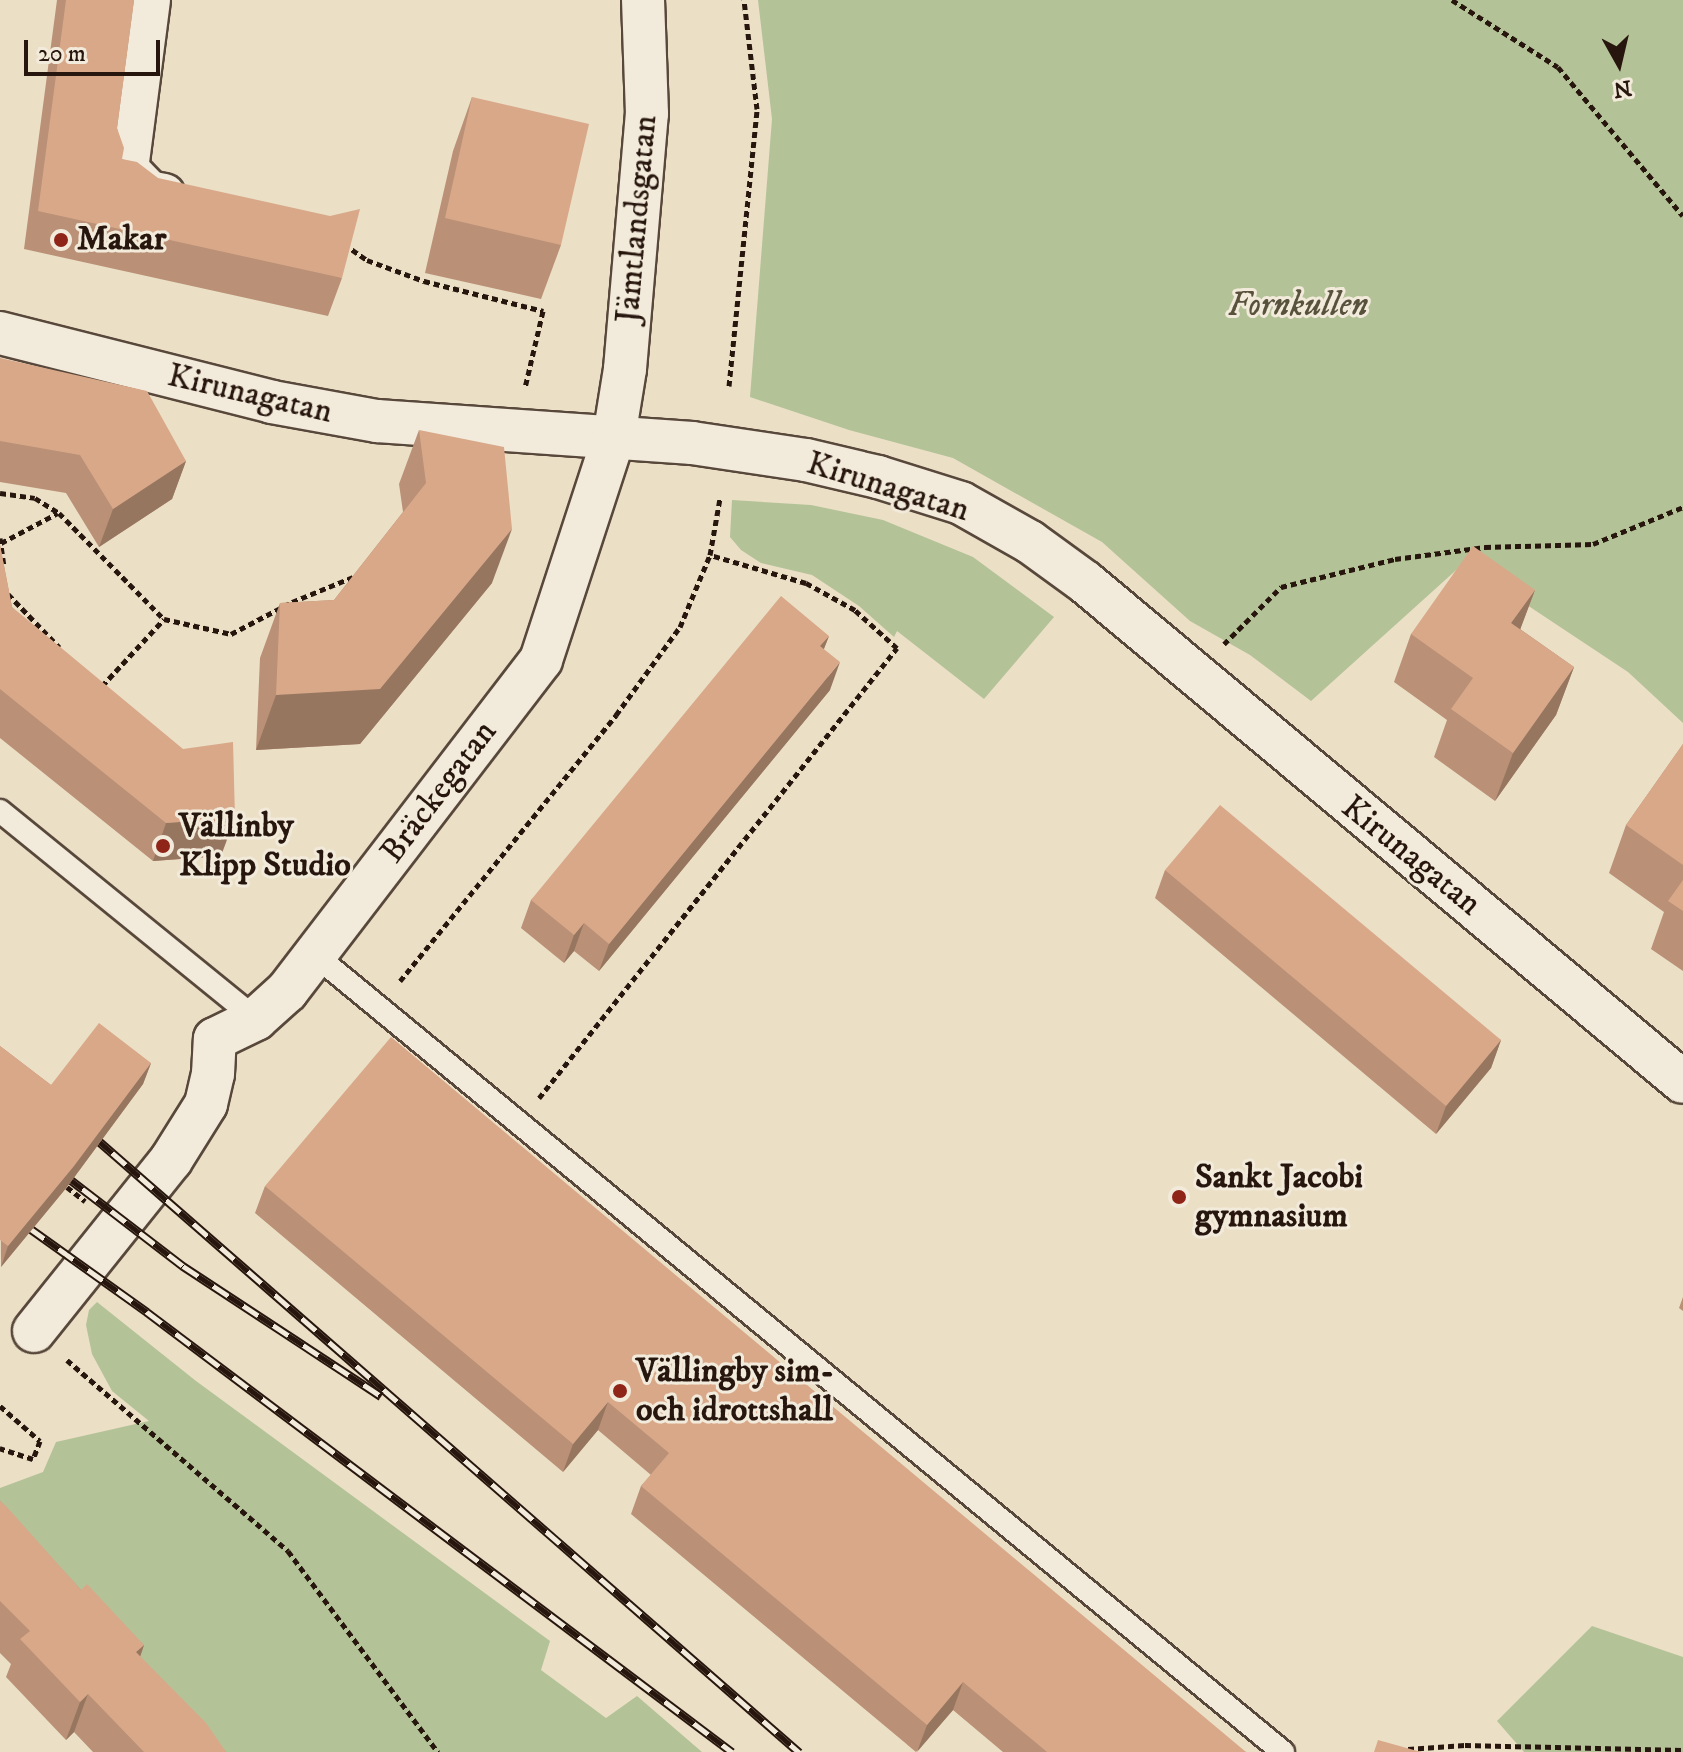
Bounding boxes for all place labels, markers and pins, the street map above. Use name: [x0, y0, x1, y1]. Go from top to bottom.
place label: Makar: [77, 220, 166, 260]
marker: Makar: [52, 231, 70, 249]
place label: Vällinby Klipp Studio: [179, 806, 351, 886]
marker: Vällinby Klipp Studio: [154, 837, 172, 855]
place label: Sankt Jacobi gymnasium: [1195, 1157, 1363, 1236]
marker: Sankt Jacobi gymnasium: [1170, 1188, 1188, 1206]
place label: Vällingby sim- och idrottshall: [636, 1351, 834, 1430]
marker: Vällingby sim- och idrottshall: [611, 1382, 629, 1400]

